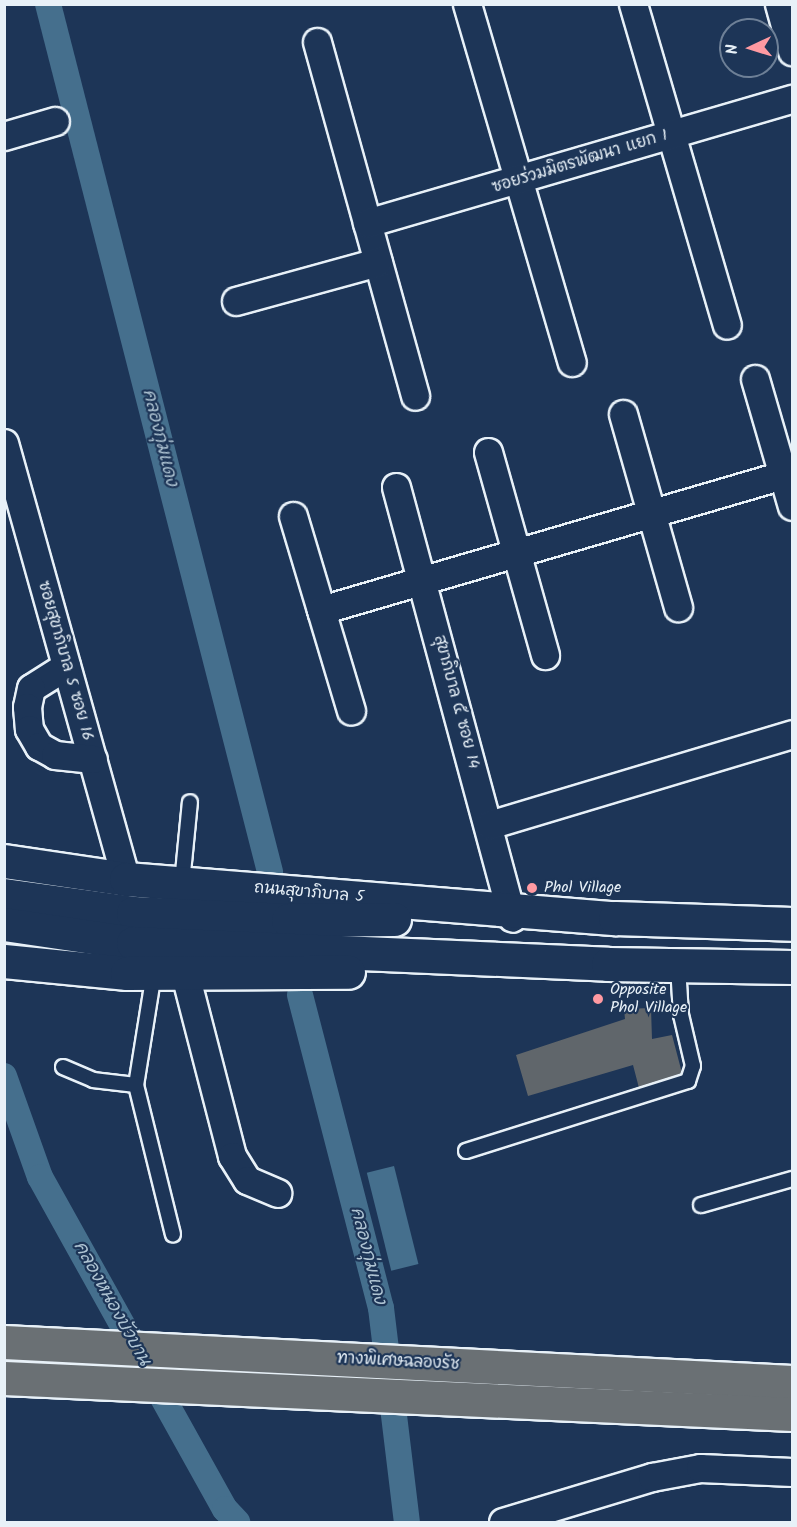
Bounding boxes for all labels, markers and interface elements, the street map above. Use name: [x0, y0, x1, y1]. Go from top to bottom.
north arrow: [719, 18, 779, 78]
text: N: [720, 43, 745, 55]
street label: ซอยร่วมมิตรพัฒนา แยก 1: [490, 126, 670, 198]
water label: คลองกุ่มแดง: [137, 387, 181, 489]
street label: ซอยสุขาภิบาล 5 ซอย 16: [33, 579, 97, 743]
street label: สุขาภิบาล ๕ ซอย 14: [429, 633, 483, 771]
place label: Phol Village: [544, 878, 621, 898]
street label: ถนนสุขาภิบาล 5: [253, 879, 365, 907]
marker: Phol Village: [525, 881, 539, 895]
place label: Opposite Phol Village: [610, 980, 687, 1018]
marker: Opposite Phol Village: [591, 992, 605, 1006]
water label: คลองกุ่มแดง: [345, 1205, 389, 1307]
water label: คลองหนองบัวบาน: [68, 1238, 154, 1370]
street label: ทางพิเศษฉลองรัช: [336, 1349, 460, 1375]

